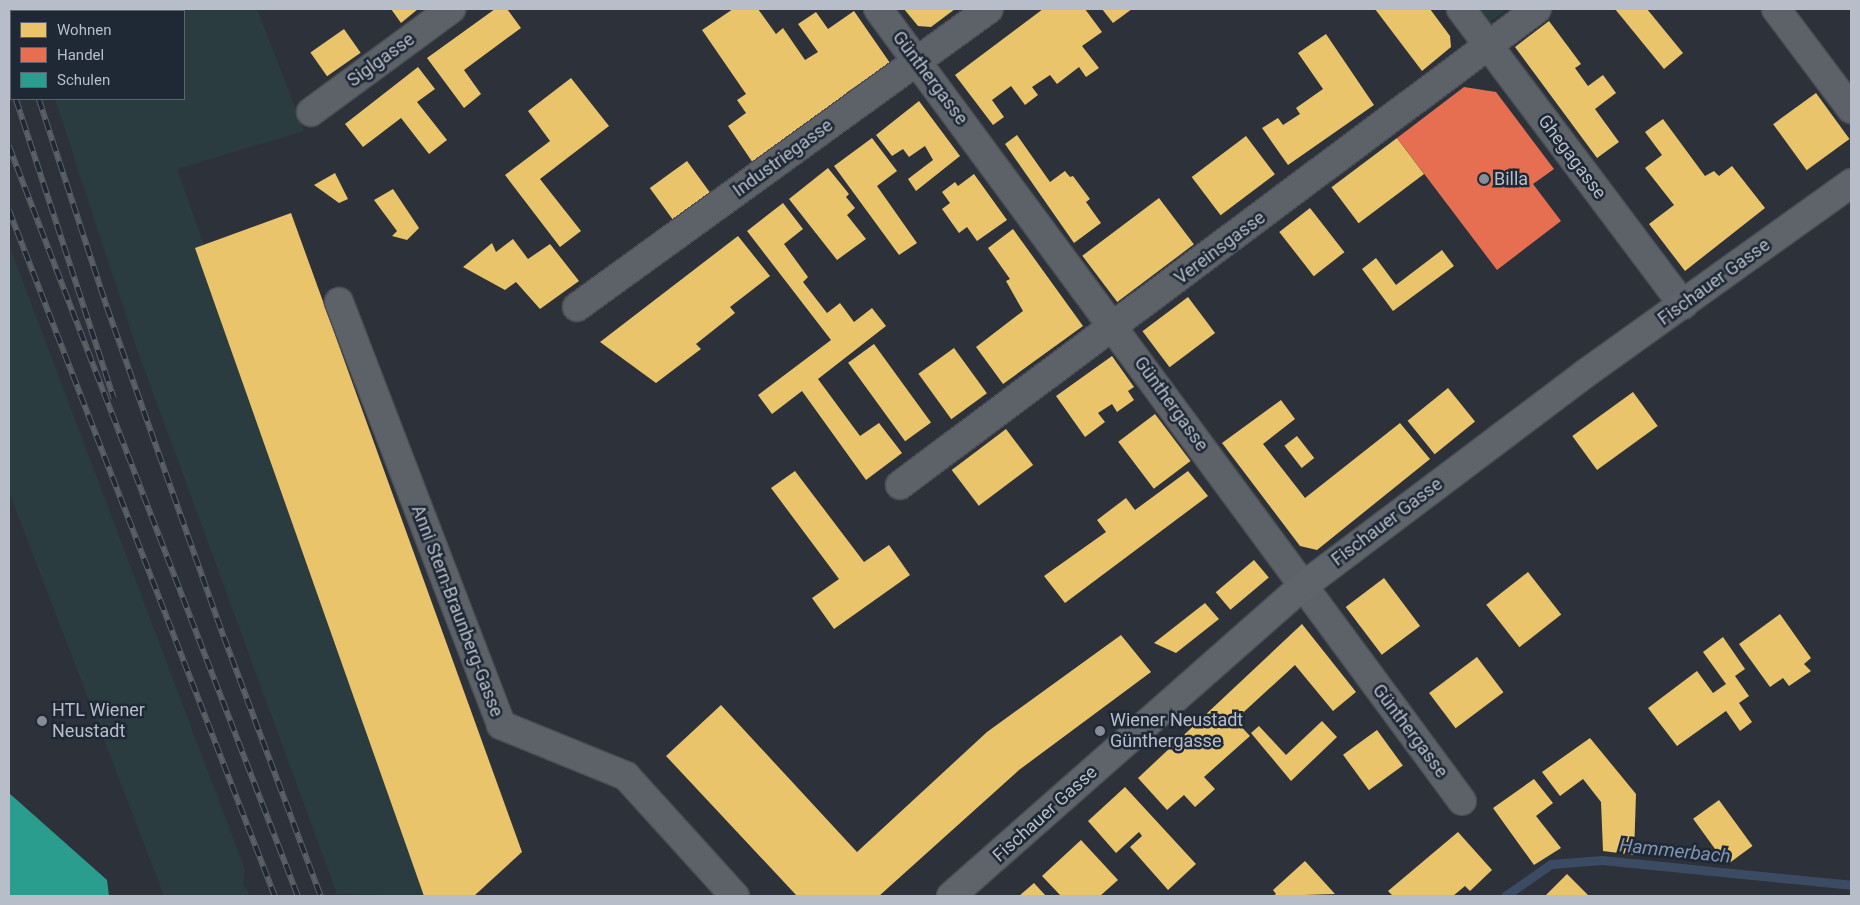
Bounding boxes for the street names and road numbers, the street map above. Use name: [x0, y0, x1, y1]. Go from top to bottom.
street label: Günthergasse: [888, 27, 972, 129]
street label: Siglgasse: [343, 28, 419, 92]
street label: Ghegagasse: [1533, 111, 1611, 203]
street label: Industriegasse: [729, 115, 837, 201]
street label: Vereinsgasse: [1170, 207, 1270, 289]
street label: Fischauer Gasse: [1654, 234, 1774, 330]
street label: Günthergasse: [1130, 353, 1212, 455]
street label: Fischauer Gasse: [1327, 473, 1447, 571]
street label: Anni Stern-Braunberg-Gasse: [407, 502, 507, 720]
street label: Günthergasse: [1368, 680, 1452, 782]
street label: Fischauer Gasse: [988, 761, 1102, 867]

